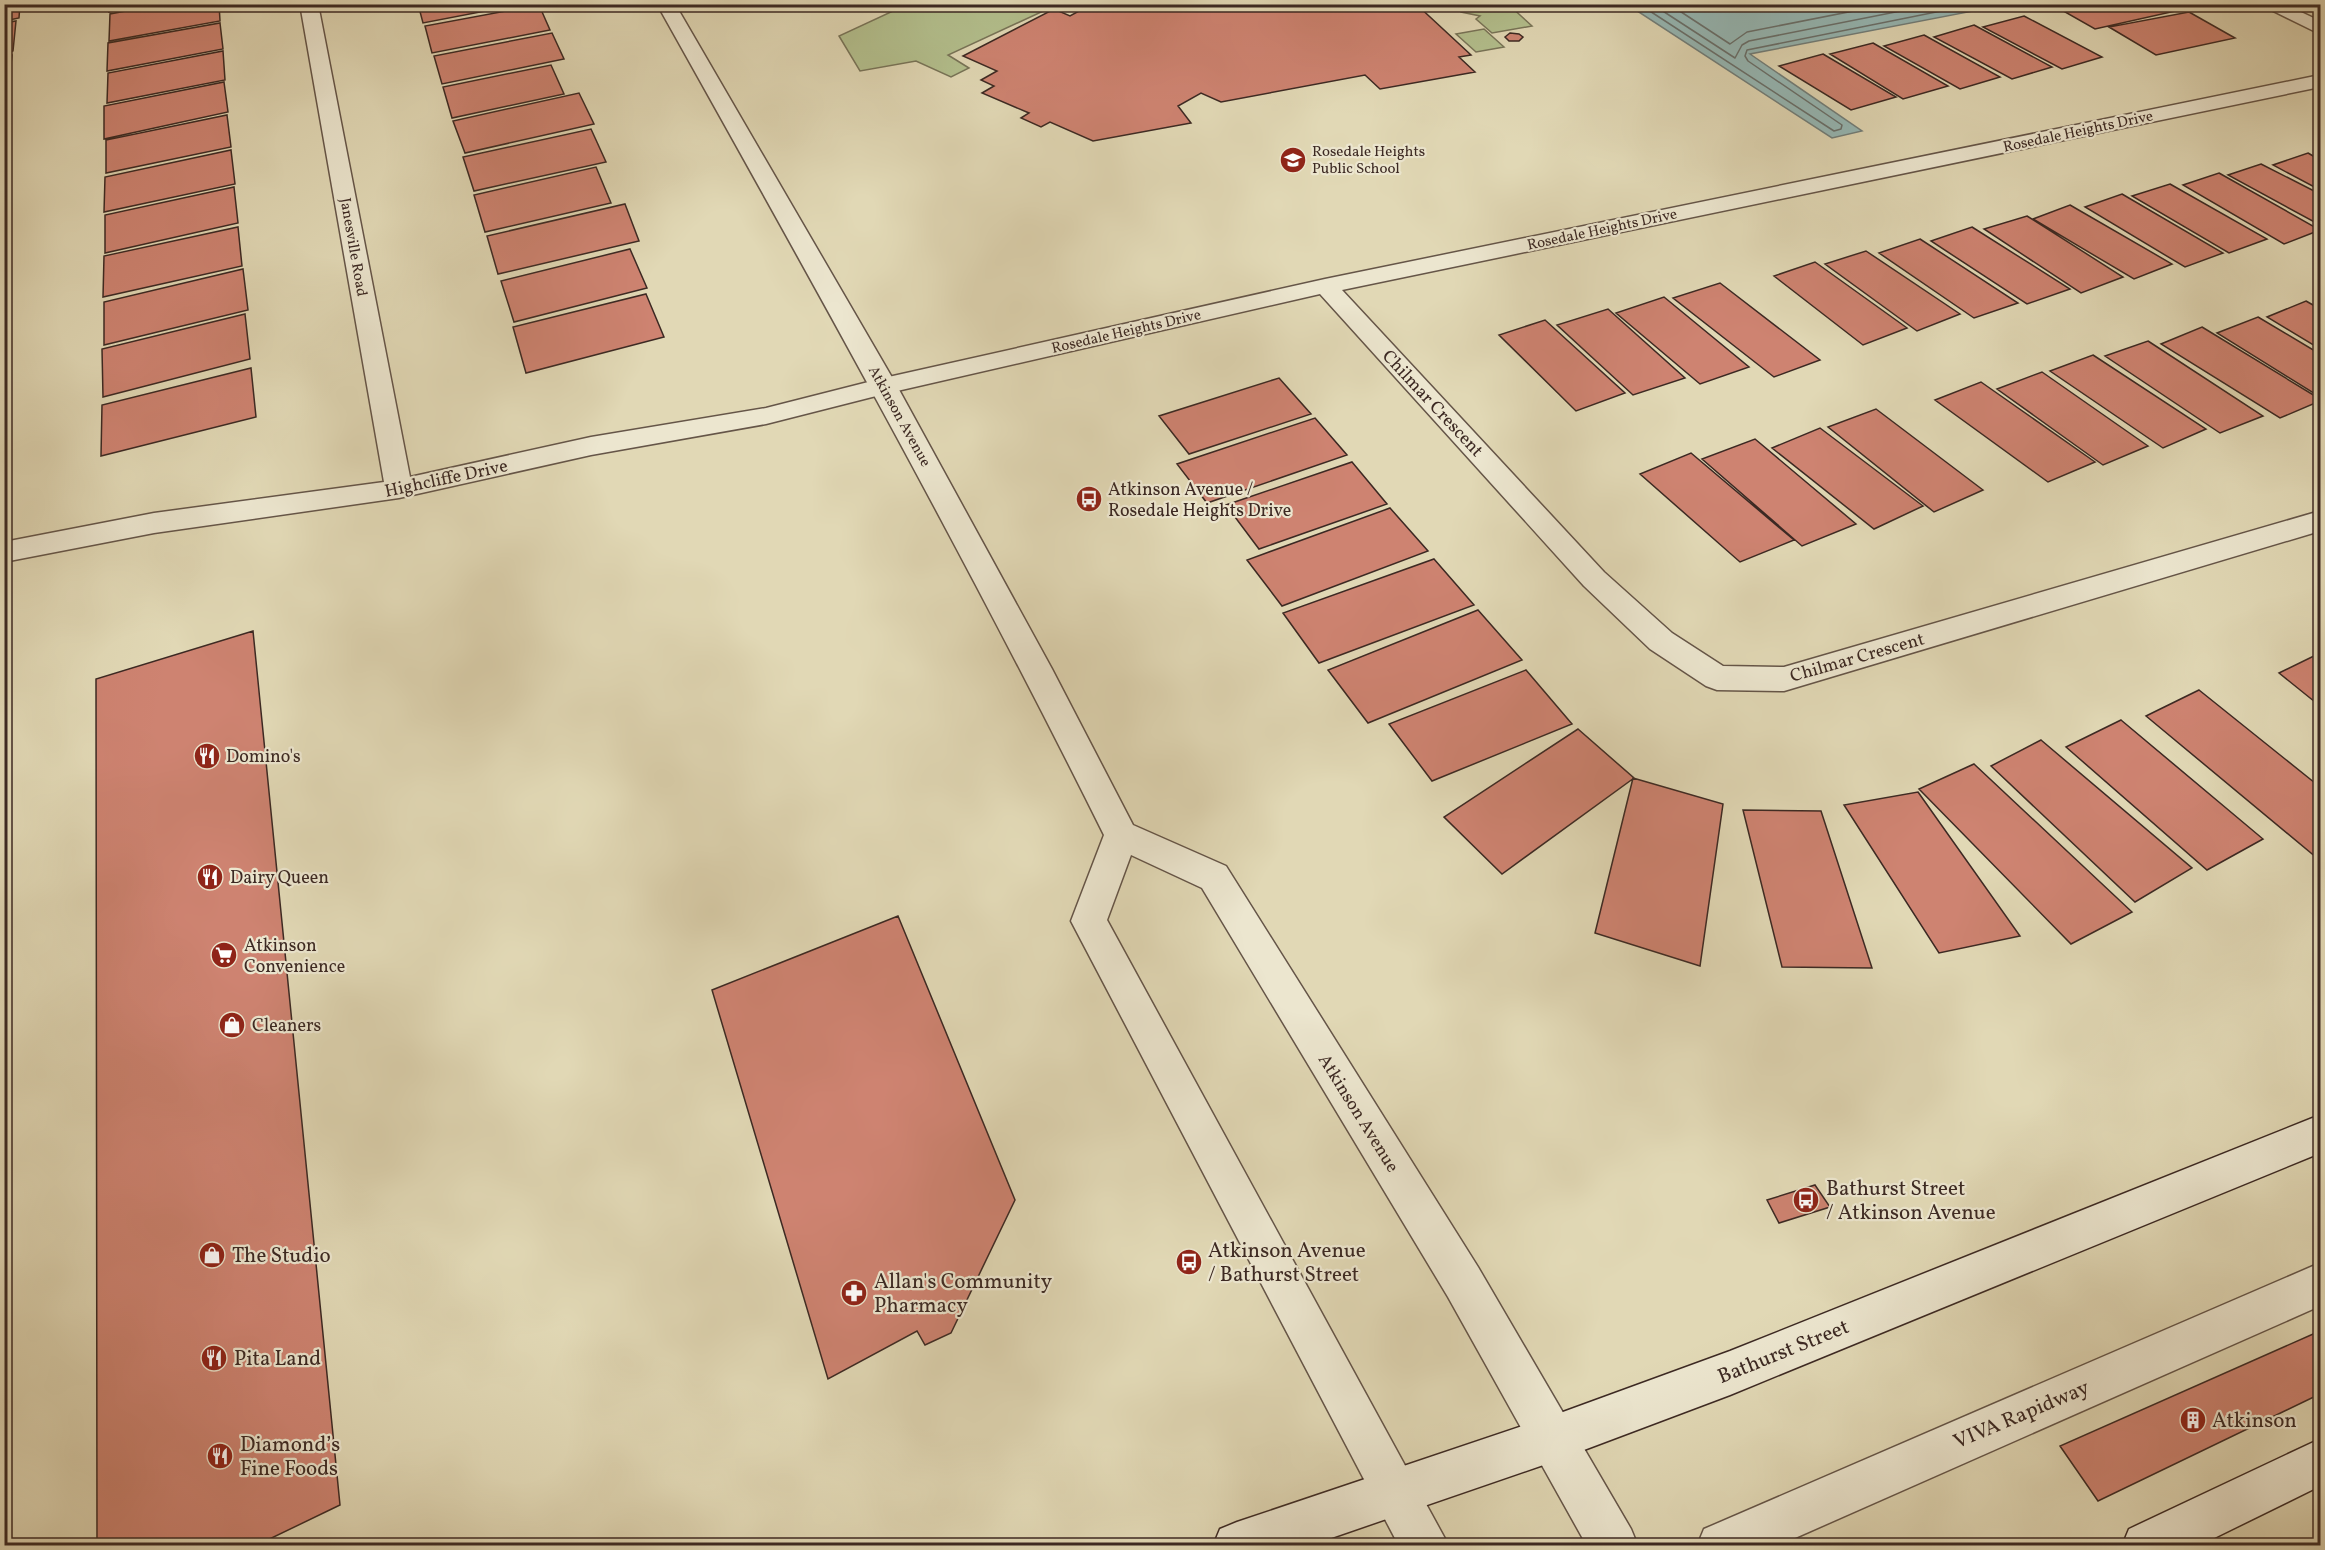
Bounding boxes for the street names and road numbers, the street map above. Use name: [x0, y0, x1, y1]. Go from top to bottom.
street label: Rosedale Heights Drive: [2001, 106, 2155, 159]
street label: Janesville Road: [334, 196, 372, 298]
street label: Rosedale Heights Drive: [1525, 204, 1679, 257]
street label: Rosedale Heights Drive: [1050, 305, 1203, 360]
street label: Chilmar Crescent: [1376, 345, 1488, 463]
street label: Atkinson Avenue: [862, 362, 935, 471]
street label: Highcliffe Drive: [382, 454, 510, 505]
street label: Chilmar Crescent: [1787, 627, 1927, 690]
street label: Atkinson Avenue: [1311, 1050, 1404, 1178]
street label: Bathurst Street: [1714, 1313, 1854, 1392]
street label: VIVA Rapidway: [1949, 1373, 2095, 1457]

